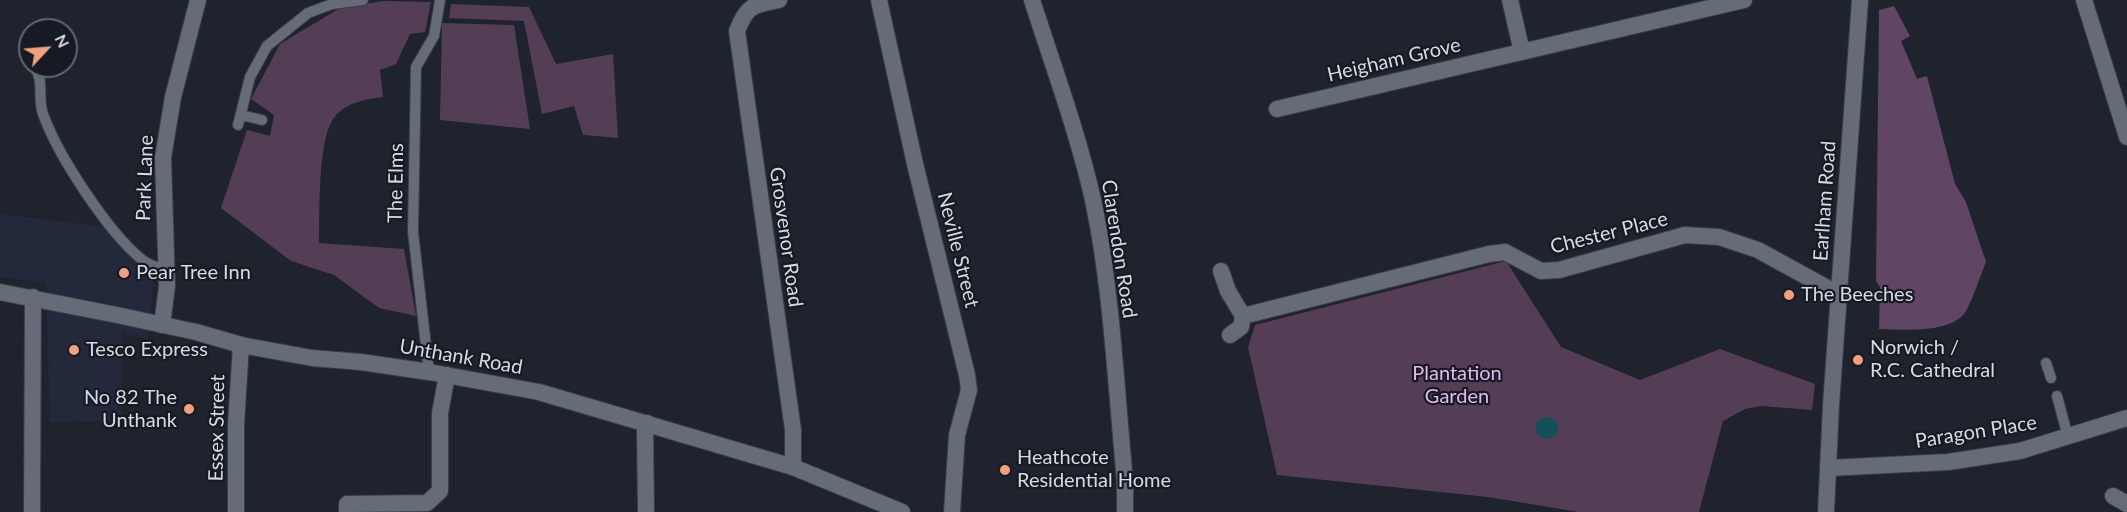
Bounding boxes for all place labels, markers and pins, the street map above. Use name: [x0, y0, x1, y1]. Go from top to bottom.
place label: Pear Tree Inn: [136, 261, 251, 285]
marker: Pear Tree Inn: [117, 266, 131, 280]
place label: The Beeches: [1801, 283, 1913, 307]
marker: The Beeches: [1782, 288, 1796, 302]
place label: Norwich / R.C. Cathedral: [1870, 336, 1995, 383]
place label: Tesco Express: [86, 338, 208, 362]
marker: Tesco Express: [67, 343, 81, 357]
marker: Norwich / R.C. Cathedral: [1851, 353, 1865, 367]
place label: No 82 The Unthank: [84, 386, 177, 433]
marker: No 82 The Unthank: [182, 402, 196, 416]
place label: Heathcote Residential Home: [1017, 446, 1171, 493]
marker: Heathcote Residential Home: [998, 463, 1012, 477]

